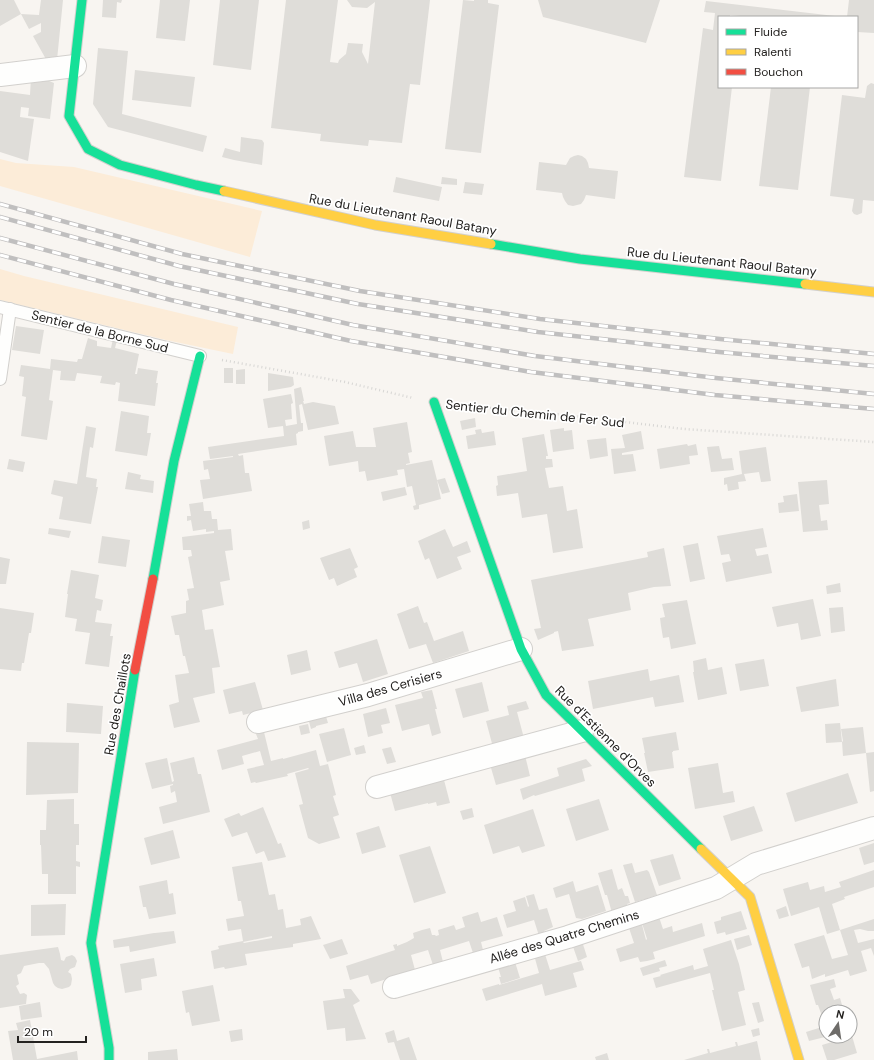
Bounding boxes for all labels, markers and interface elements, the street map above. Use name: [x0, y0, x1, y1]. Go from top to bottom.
legend: [718, 16, 858, 88]
text: Fluide: [754, 24, 787, 40]
text: Ralenti: [754, 44, 792, 60]
text: Bouchon: [754, 64, 803, 80]
street label: Rue du Lieutenant Raoul Batany: [308, 190, 498, 239]
street label: Rue du Lieutenant Raoul Batany: [626, 243, 817, 280]
street label: Sentier de la Borne Sud: [30, 306, 170, 357]
street label: Sentier du Chemin de Fer Sud: [445, 396, 625, 431]
street label: Rue des Chaillots: [100, 652, 135, 756]
street label: Villa des Cerisiers: [337, 665, 444, 710]
street label: Rue d'Estienne d'Orves: [551, 682, 660, 791]
street label: Allée des Quatre Chemins: [487, 906, 641, 967]
north arrow: [818, 1004, 858, 1044]
text: N: [835, 1007, 846, 1022]
scale bar: [18, 1018, 86, 1044]
text: 20 m: [24, 1024, 53, 1040]

